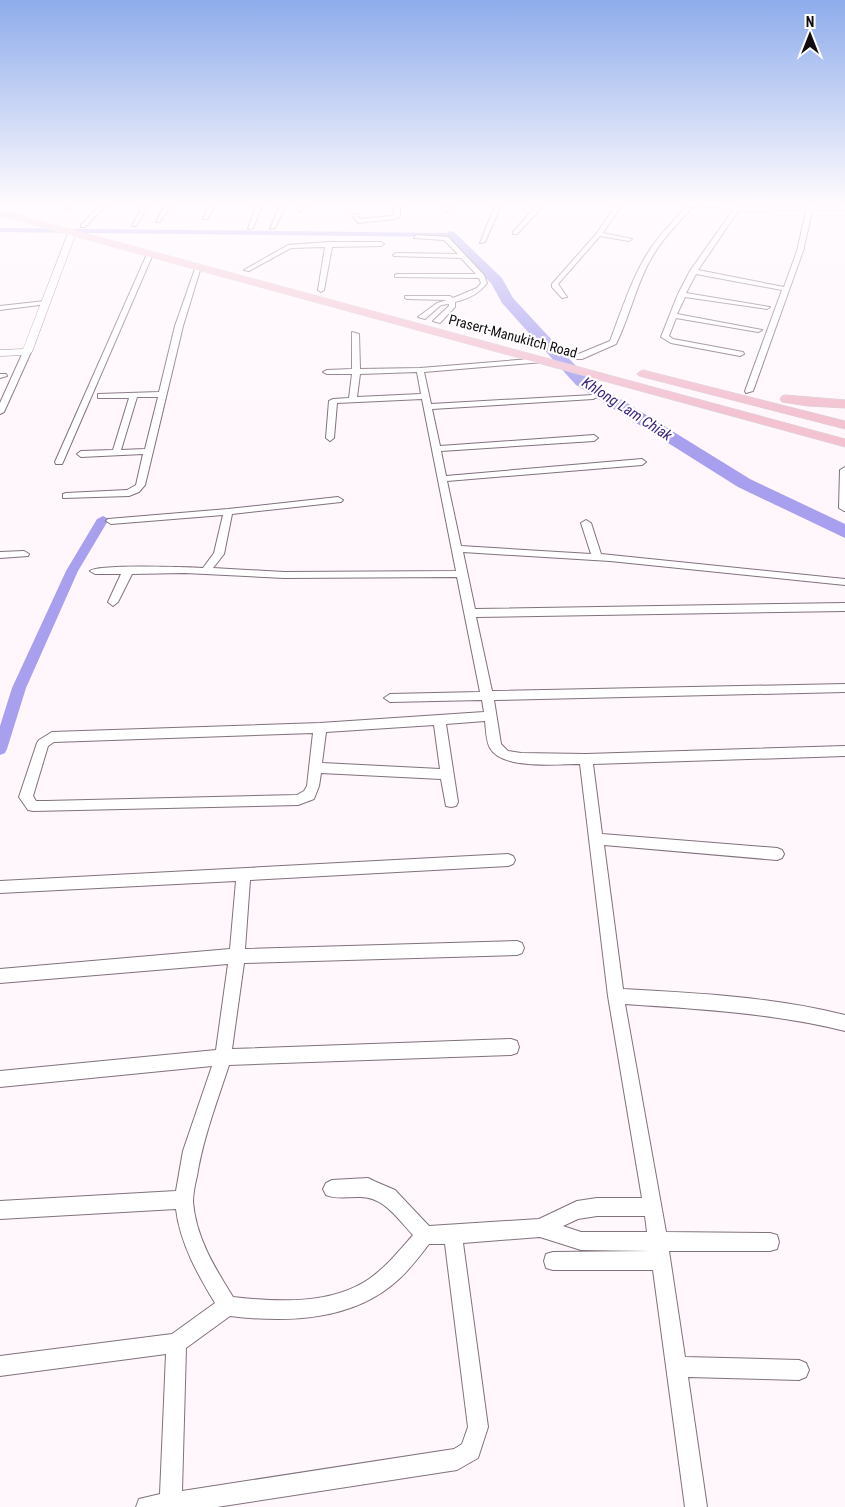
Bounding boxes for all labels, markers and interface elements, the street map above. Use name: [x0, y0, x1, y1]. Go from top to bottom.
north arrow: [785, 10, 835, 60]
text: N: [806, 14, 814, 30]
street label: Prasert-Manukitch Road: [447, 311, 579, 361]
water label: Khlong Lam Chiak: [579, 373, 676, 445]

